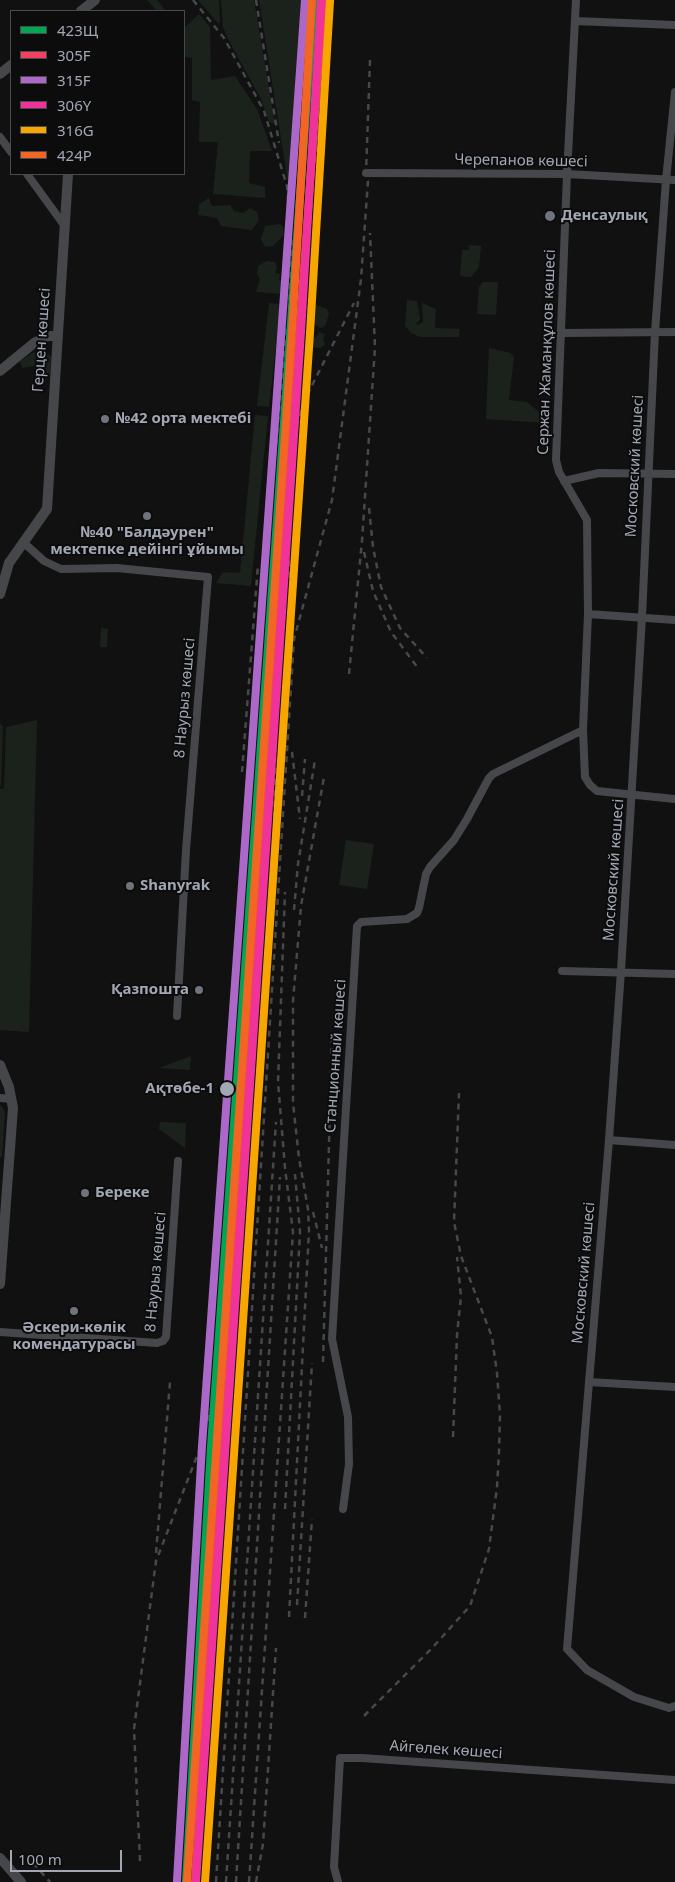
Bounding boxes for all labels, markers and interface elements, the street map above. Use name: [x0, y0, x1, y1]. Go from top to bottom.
legend: [10, 10, 185, 175]
text: 423Щ: [57, 20, 98, 40]
text: 305F: [57, 45, 91, 65]
text: 315F: [57, 70, 91, 90]
text: 306Y: [57, 95, 91, 115]
text: 316G: [57, 120, 94, 140]
text: 424Р: [57, 145, 92, 165]
street label: Черепанов көшесі: [454, 151, 588, 171]
place label: Денсаулық: [561, 207, 648, 225]
marker: Денсаулық: [543, 209, 557, 223]
street label: Сержан Жаманқұлов көшесі: [534, 249, 560, 455]
street label: Герцен көшесі: [29, 287, 55, 393]
street label: Московский көшесі: [622, 394, 648, 538]
place label: №42 орта мектебі: [115, 410, 251, 428]
marker: №42 орта мектебі: [99, 413, 111, 425]
marker: №40 "Балдәурен" мектепке дейінгі ұйымы: [141, 510, 153, 522]
place label: №40 "Балдәурен" мектепке дейінгі ұйымы: [50, 524, 244, 559]
street label: 8 Наурыз көшесі: [171, 637, 199, 759]
street label: Московский көшесі: [600, 798, 628, 942]
place label: Shanyrak: [140, 877, 210, 895]
marker: Shanyrak: [124, 880, 136, 892]
street label: Станционный көшесі: [322, 978, 350, 1134]
place label: Қазпошта: [111, 981, 189, 999]
marker: Қазпошта: [193, 984, 205, 996]
place label: Ақтөбе-1: [145, 1080, 214, 1098]
marker: Ақтөбе-1: [218, 1080, 236, 1098]
place label: Береке: [95, 1184, 149, 1202]
marker: Береке: [79, 1187, 91, 1199]
street label: Московский көшесі: [569, 1201, 599, 1345]
street label: 8 Наурыз көшесі: [142, 1211, 170, 1333]
marker: Әскери-көлік комендатурасы: [68, 1305, 80, 1317]
place label: Әскери-көлік комендатурасы: [12, 1319, 136, 1354]
street label: Айгөлек көшесі: [389, 1737, 503, 1763]
scale bar: [12, 1840, 125, 1872]
text: 100 m: [18, 1849, 62, 1869]

